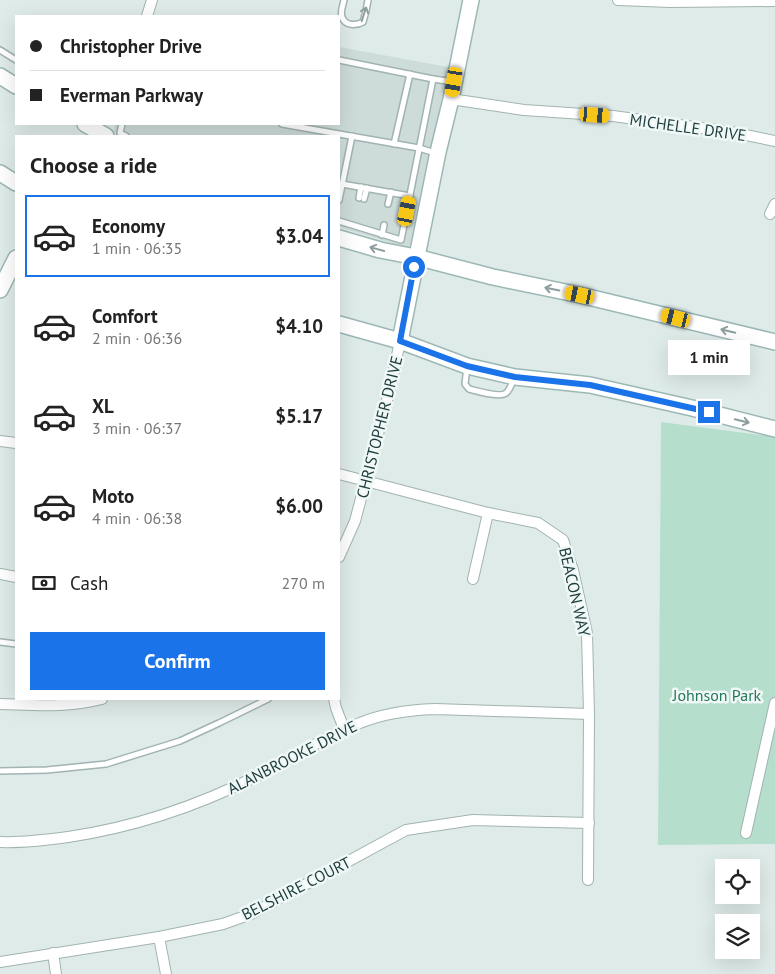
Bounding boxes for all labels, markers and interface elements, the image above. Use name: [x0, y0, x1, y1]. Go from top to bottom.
one-way arrow: [360, 7, 370, 23]
text: Christopher Drive: [60, 34, 202, 58]
car: [444, 66, 463, 98]
text: Everman Parkway: [60, 83, 203, 107]
car: [579, 106, 610, 124]
street label: MICHELLE DRIVE: [628, 109, 748, 145]
text: Choose a ride: [30, 151, 157, 179]
car: [396, 195, 417, 227]
icon: car: [32, 214, 77, 259]
text: Economy: [92, 214, 165, 238]
text: $3.04: [275, 224, 323, 248]
text: 1 min · 06:35: [92, 238, 182, 258]
one-way arrow: [370, 244, 386, 253]
route start: [403, 256, 425, 278]
one-way arrow: [545, 284, 561, 294]
car: [563, 285, 596, 305]
icon: car: [32, 304, 77, 349]
text: Comfort: [92, 304, 158, 328]
car: [659, 307, 692, 329]
text: $4.10: [275, 314, 323, 338]
one-way arrow: [720, 326, 736, 335]
text: 2 min · 06:36: [92, 328, 182, 348]
callout: 1 min: [668, 340, 750, 374]
text: 1 min: [689, 347, 729, 367]
street label: CHRISTOPHER DRIVE: [352, 354, 406, 500]
icon: car: [32, 394, 77, 439]
text: XL: [92, 394, 114, 418]
route end: [698, 401, 720, 423]
text: $5.17: [275, 404, 323, 428]
one-way arrow: [734, 417, 750, 426]
text: 3 min · 06:37: [92, 418, 182, 438]
icon: car: [32, 484, 77, 529]
text: Moto: [92, 484, 134, 508]
text: $6.00: [275, 494, 323, 518]
text: 4 min · 06:38: [92, 508, 182, 528]
street label: BEACON WAY: [555, 545, 595, 639]
icon: cash: [30, 569, 58, 597]
text: Cash: [70, 571, 108, 595]
text: 270 m: [282, 573, 325, 593]
button: Confirm: [30, 632, 325, 690]
park label: Johnson Park: [672, 685, 762, 705]
street label: ALANBROOKE DRIVE: [224, 716, 360, 798]
street label: BELSHIRE COURT: [238, 852, 354, 924]
map controls: [715, 859, 760, 959]
button: locate: [715, 859, 760, 904]
button: layers: [715, 914, 760, 959]

